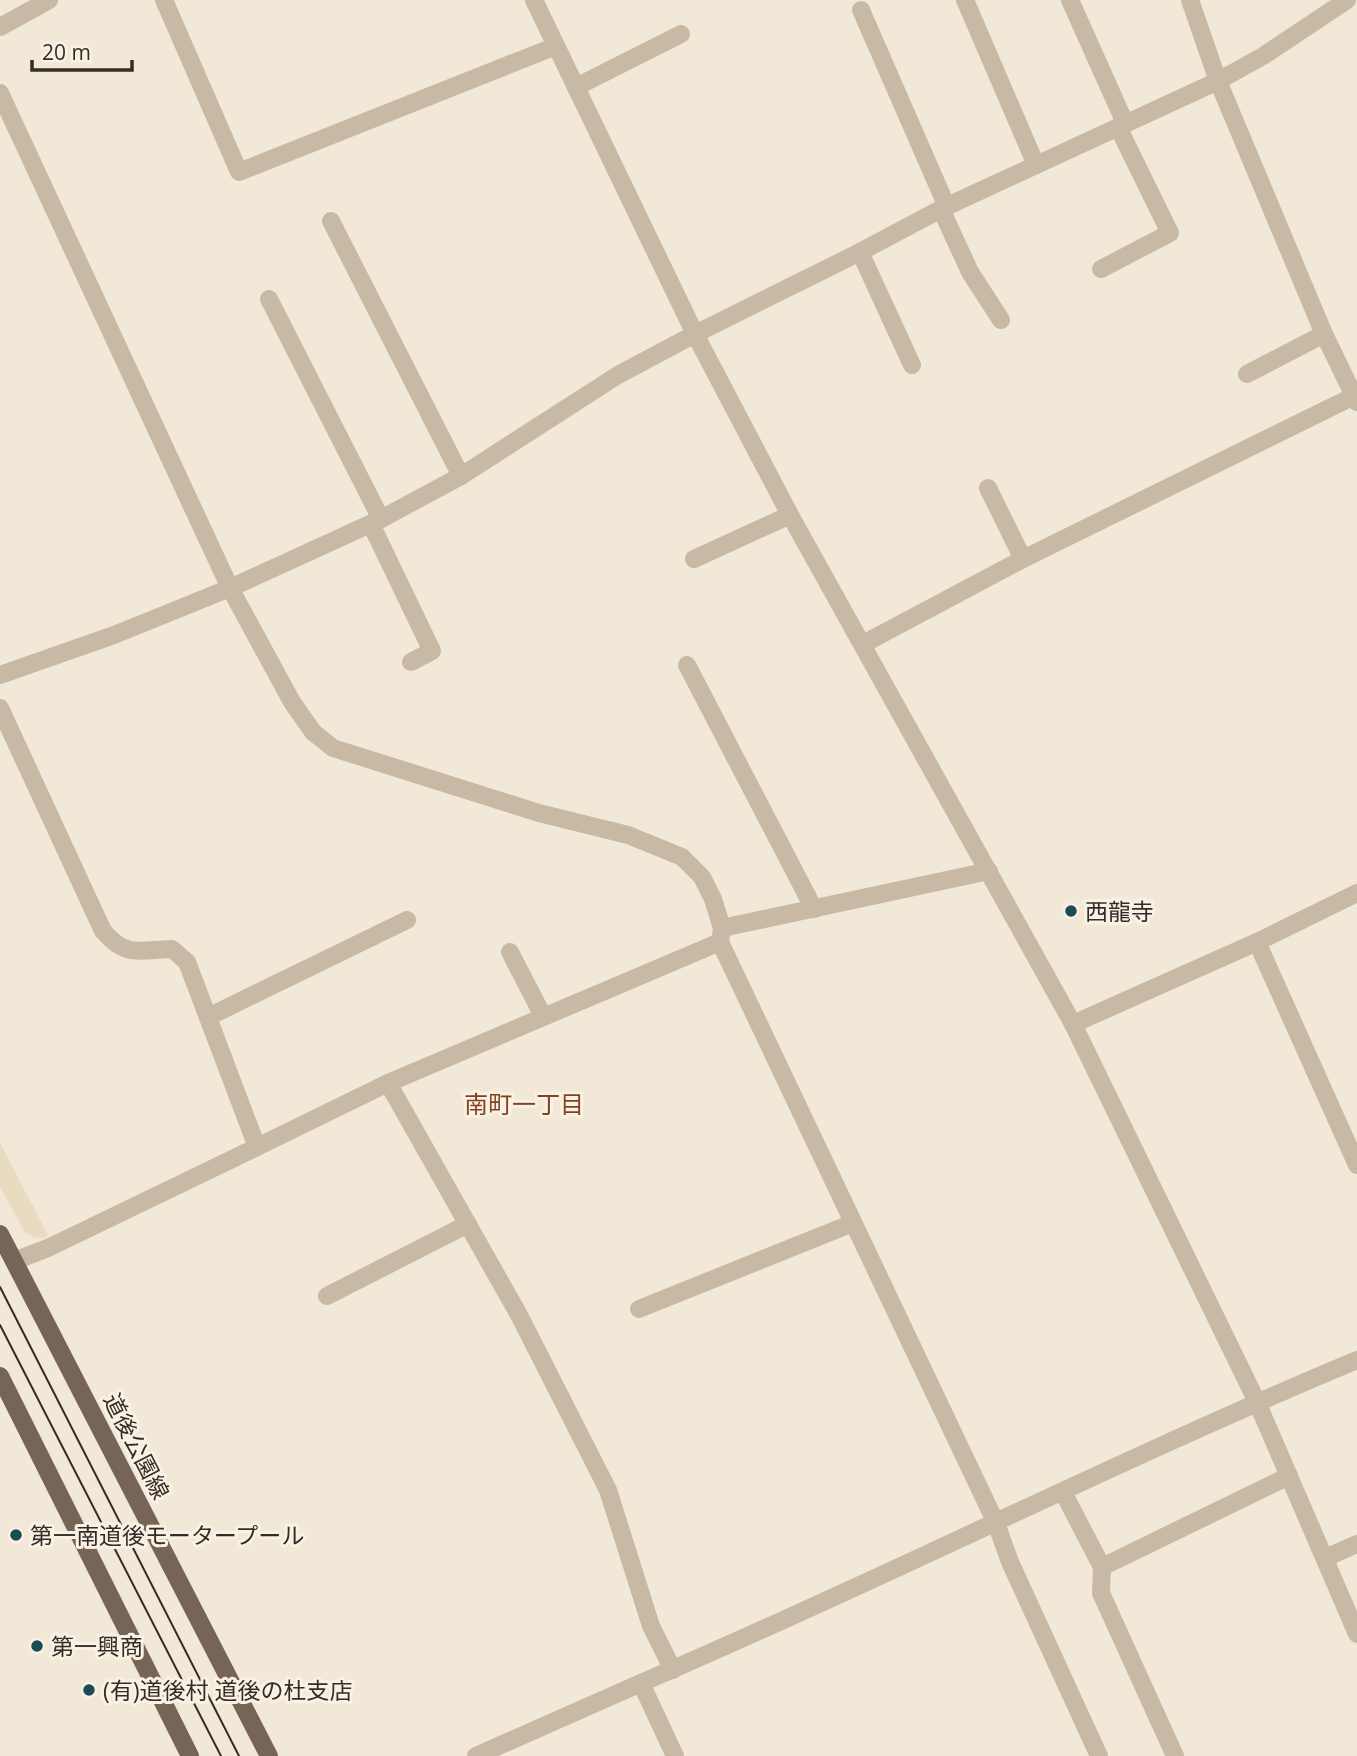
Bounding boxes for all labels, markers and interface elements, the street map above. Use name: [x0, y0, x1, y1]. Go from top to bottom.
scale bar: [32, 28, 131, 72]
text: 20 m: [42, 38, 91, 66]
place label: 西龍寺: [1085, 895, 1154, 927]
marker: 西龍寺: [1063, 903, 1079, 919]
district label: 南町一丁目: [464, 1087, 584, 1120]
street label: 道後公園線: [97, 1388, 177, 1504]
place label: 第一南道後モータープール: [30, 1519, 305, 1551]
marker: 第一南道後モータープール: [8, 1527, 24, 1543]
place label: 第一興商: [51, 1630, 143, 1662]
marker: 第一興商: [29, 1638, 45, 1654]
place label: (有)道後村 道後の杜支店: [103, 1674, 353, 1706]
marker: (有)道後村 道後の杜支店: [81, 1682, 97, 1698]

